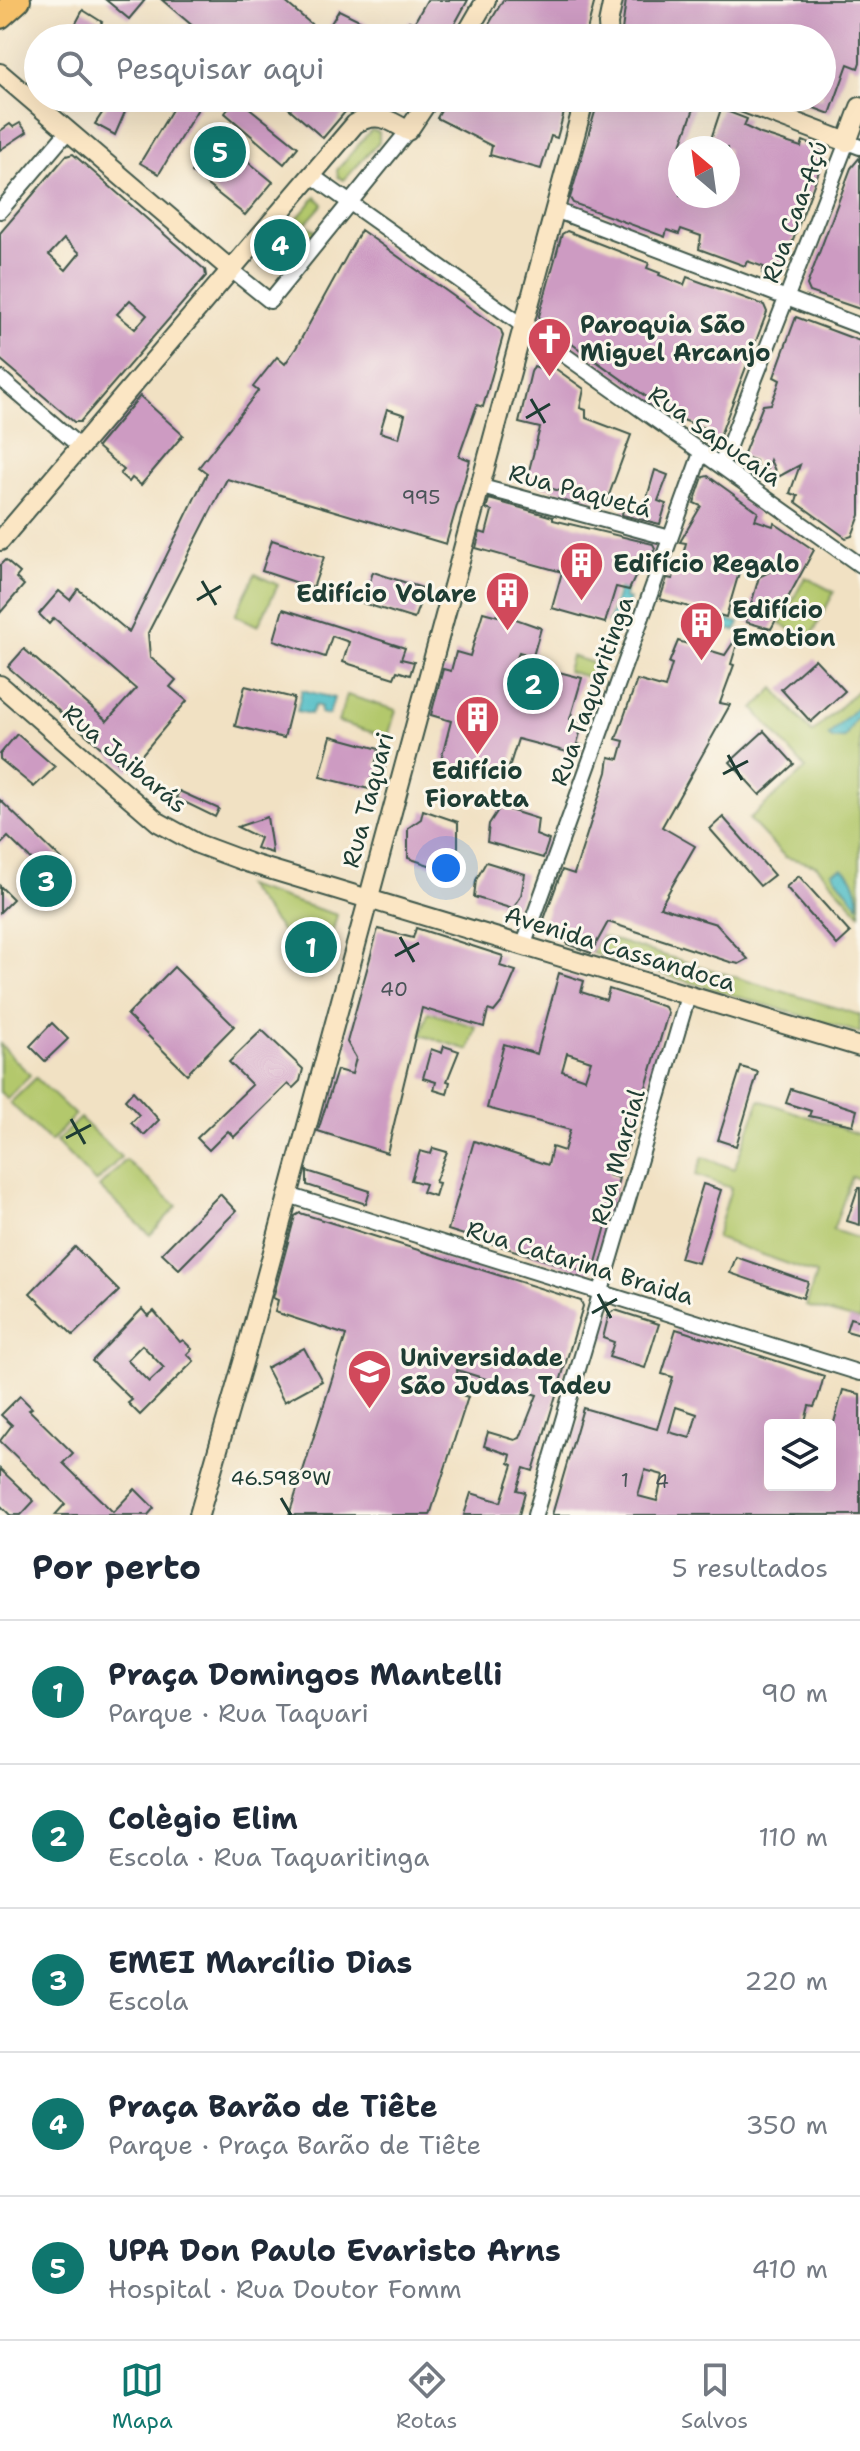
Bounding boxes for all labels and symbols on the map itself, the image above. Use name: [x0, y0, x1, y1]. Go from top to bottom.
pin: 5: [194, 122, 246, 182]
north arrow: [668, 136, 740, 208]
street label: Rua Caa-Açú: [754, 137, 836, 287]
pin: 4: [254, 215, 306, 275]
place label: Paroquia São Miguel Arcanjo: [580, 309, 771, 369]
church icon: Paroquia São Miguel Arcanjo: [525, 315, 573, 378]
street label: Rua Sapucaia: [642, 378, 788, 494]
street label: Rua Paquetá: [505, 457, 655, 525]
house number: 995: [401, 484, 441, 510]
building icon: Edifício Regalo: [558, 540, 606, 603]
place label: Edifício Regalo: [613, 548, 800, 580]
building icon: Edifício Volare: [484, 570, 532, 633]
place label: Edifício Volare: [296, 578, 477, 610]
street label: Rua Taquaritinga: [543, 592, 641, 790]
place label: Edifício Emotion: [732, 594, 835, 654]
building icon: Edifício Emotion: [677, 600, 725, 663]
pin: 2: [507, 654, 559, 714]
building icon: Edifício Fioratta: [453, 693, 501, 756]
street label: Rua Jaibarás: [56, 697, 194, 821]
street label: Rua Taquari: [335, 729, 401, 871]
place label: Edifício Fioratta: [425, 755, 530, 815]
your location: [426, 848, 466, 888]
pin: 3: [20, 851, 72, 911]
street label: Avenida Cassandoca: [501, 899, 739, 999]
pin: 1: [285, 917, 337, 977]
house number: 40: [380, 976, 408, 1002]
street label: Rua Marcial: [583, 1084, 653, 1229]
street label: Rua Catarina Braida: [462, 1213, 698, 1313]
place label: Universidade São Judas Tadeu: [400, 1342, 612, 1402]
school or university icon: Universidade São Judas Tadeu: [345, 1348, 393, 1411]
text: 46.598°W: [231, 1465, 331, 1491]
house number: 1: [621, 1467, 629, 1493]
house number: 4: [655, 1468, 669, 1494]

